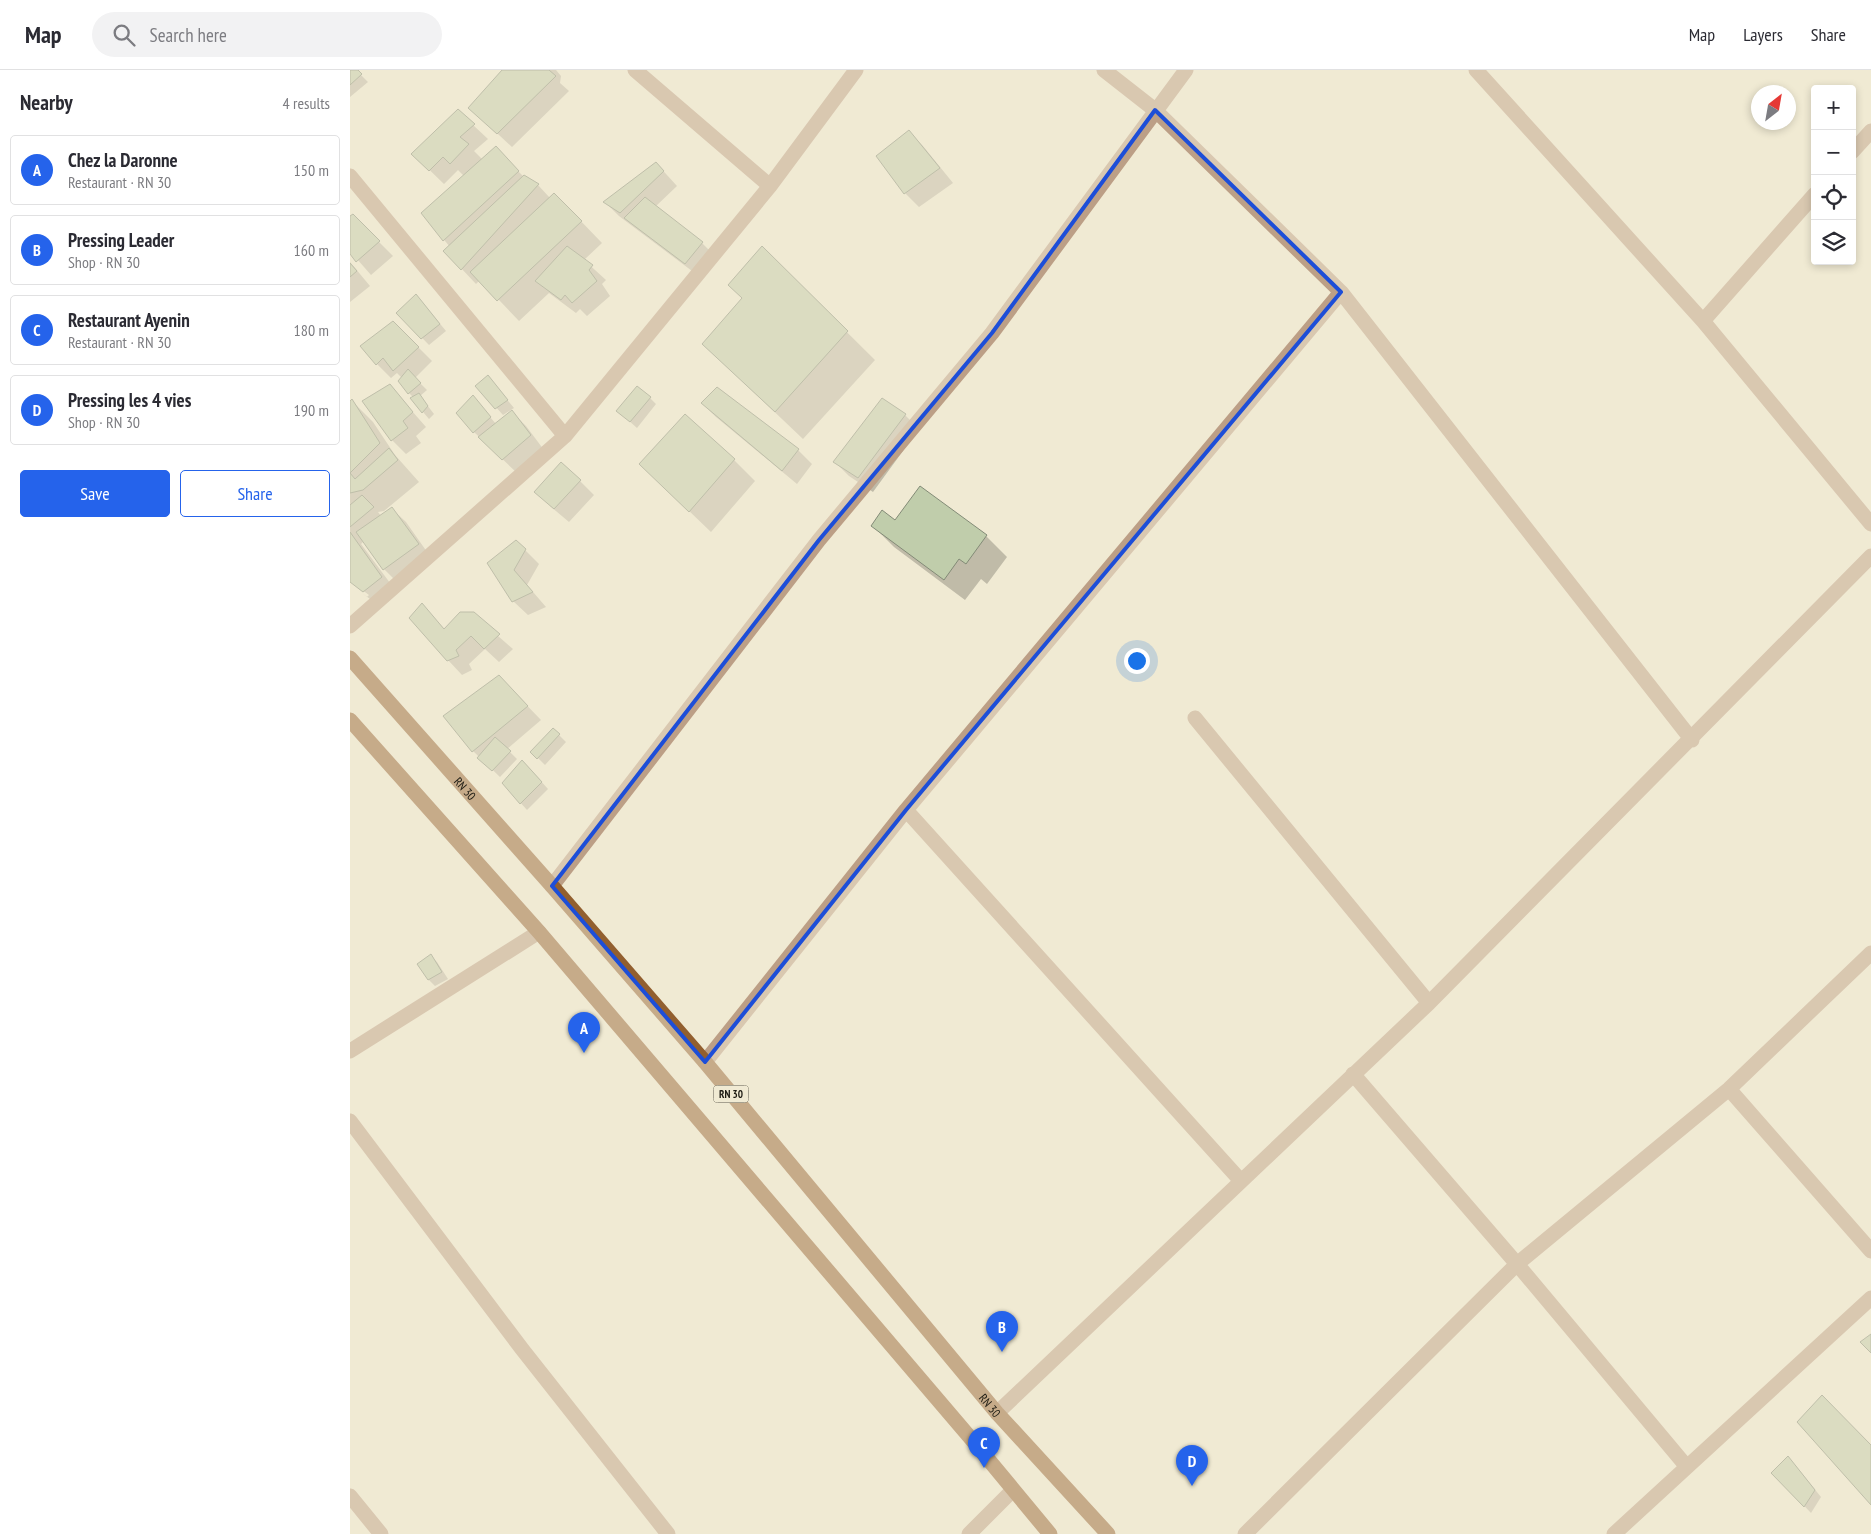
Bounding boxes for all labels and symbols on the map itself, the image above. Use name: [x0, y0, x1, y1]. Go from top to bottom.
north arrow: [1751, 85, 1796, 130]
your location: [1124, 648, 1150, 674]
street label: RN 30: [451, 774, 479, 803]
pin: A: [568, 1012, 600, 1053]
road number: RN 30: [714, 1086, 748, 1102]
pin: B: [986, 1311, 1018, 1352]
street label: RN 30: [976, 1390, 1004, 1420]
pin: C: [968, 1427, 1000, 1468]
pin: D: [1176, 1445, 1208, 1486]

